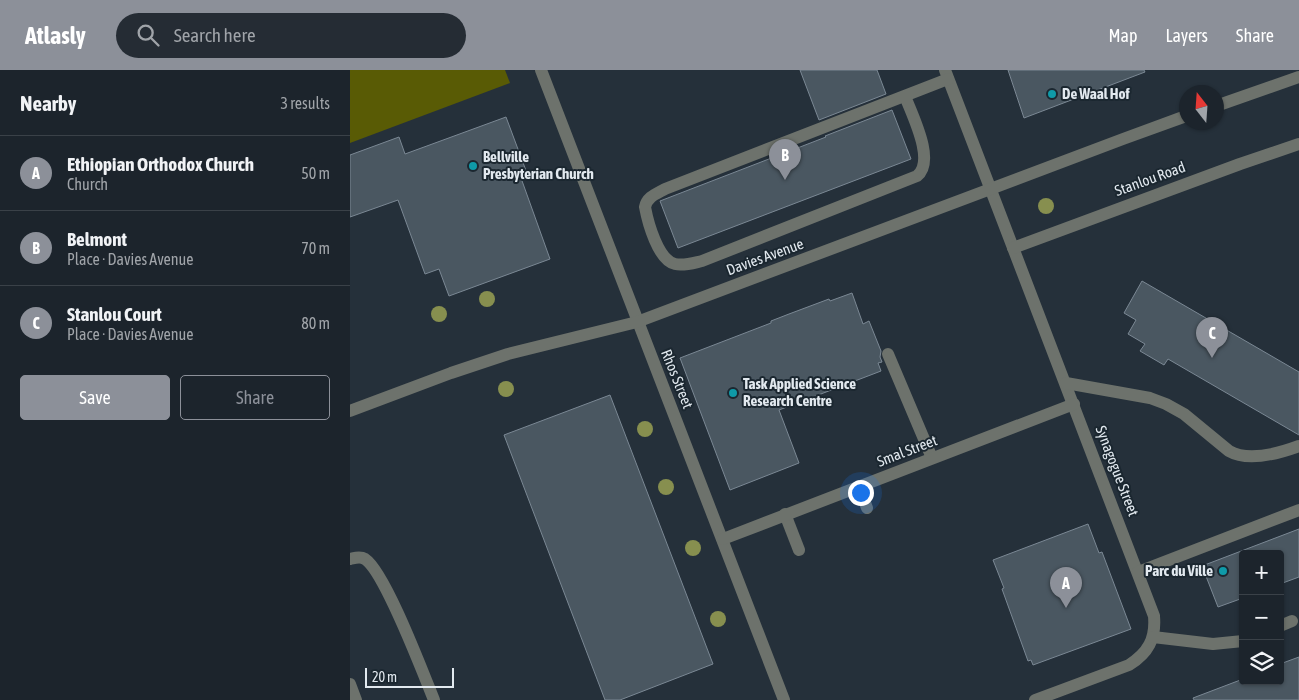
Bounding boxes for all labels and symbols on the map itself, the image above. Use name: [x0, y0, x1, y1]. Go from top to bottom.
place label: De Waal Hof: [1062, 85, 1130, 102]
north arrow: [1179, 85, 1224, 130]
marker: De Waal Hof: [1046, 88, 1058, 100]
pin: B: [769, 139, 801, 180]
place label: Bellville Presbyterian Church: [483, 148, 594, 182]
street label: Stanlou Road: [1112, 158, 1187, 199]
marker: Bellville Presbyterian Church: [467, 160, 479, 172]
street label: Davies Avenue: [724, 235, 806, 278]
pin: C: [1196, 317, 1228, 358]
street label: Rhos Street: [658, 347, 697, 411]
place label: Task Applied Science Research Centre: [743, 375, 856, 409]
marker: Task Applied Science Research Centre: [727, 387, 739, 399]
street label: Synagogue Street: [1092, 423, 1142, 518]
street label: Smal Street: [874, 431, 939, 470]
your location: [848, 480, 874, 506]
place label: Parc du Ville: [1145, 562, 1213, 579]
marker: Parc du Ville: [1217, 565, 1229, 577]
pin: A: [1050, 567, 1082, 608]
scale bar: [365, 665, 454, 688]

